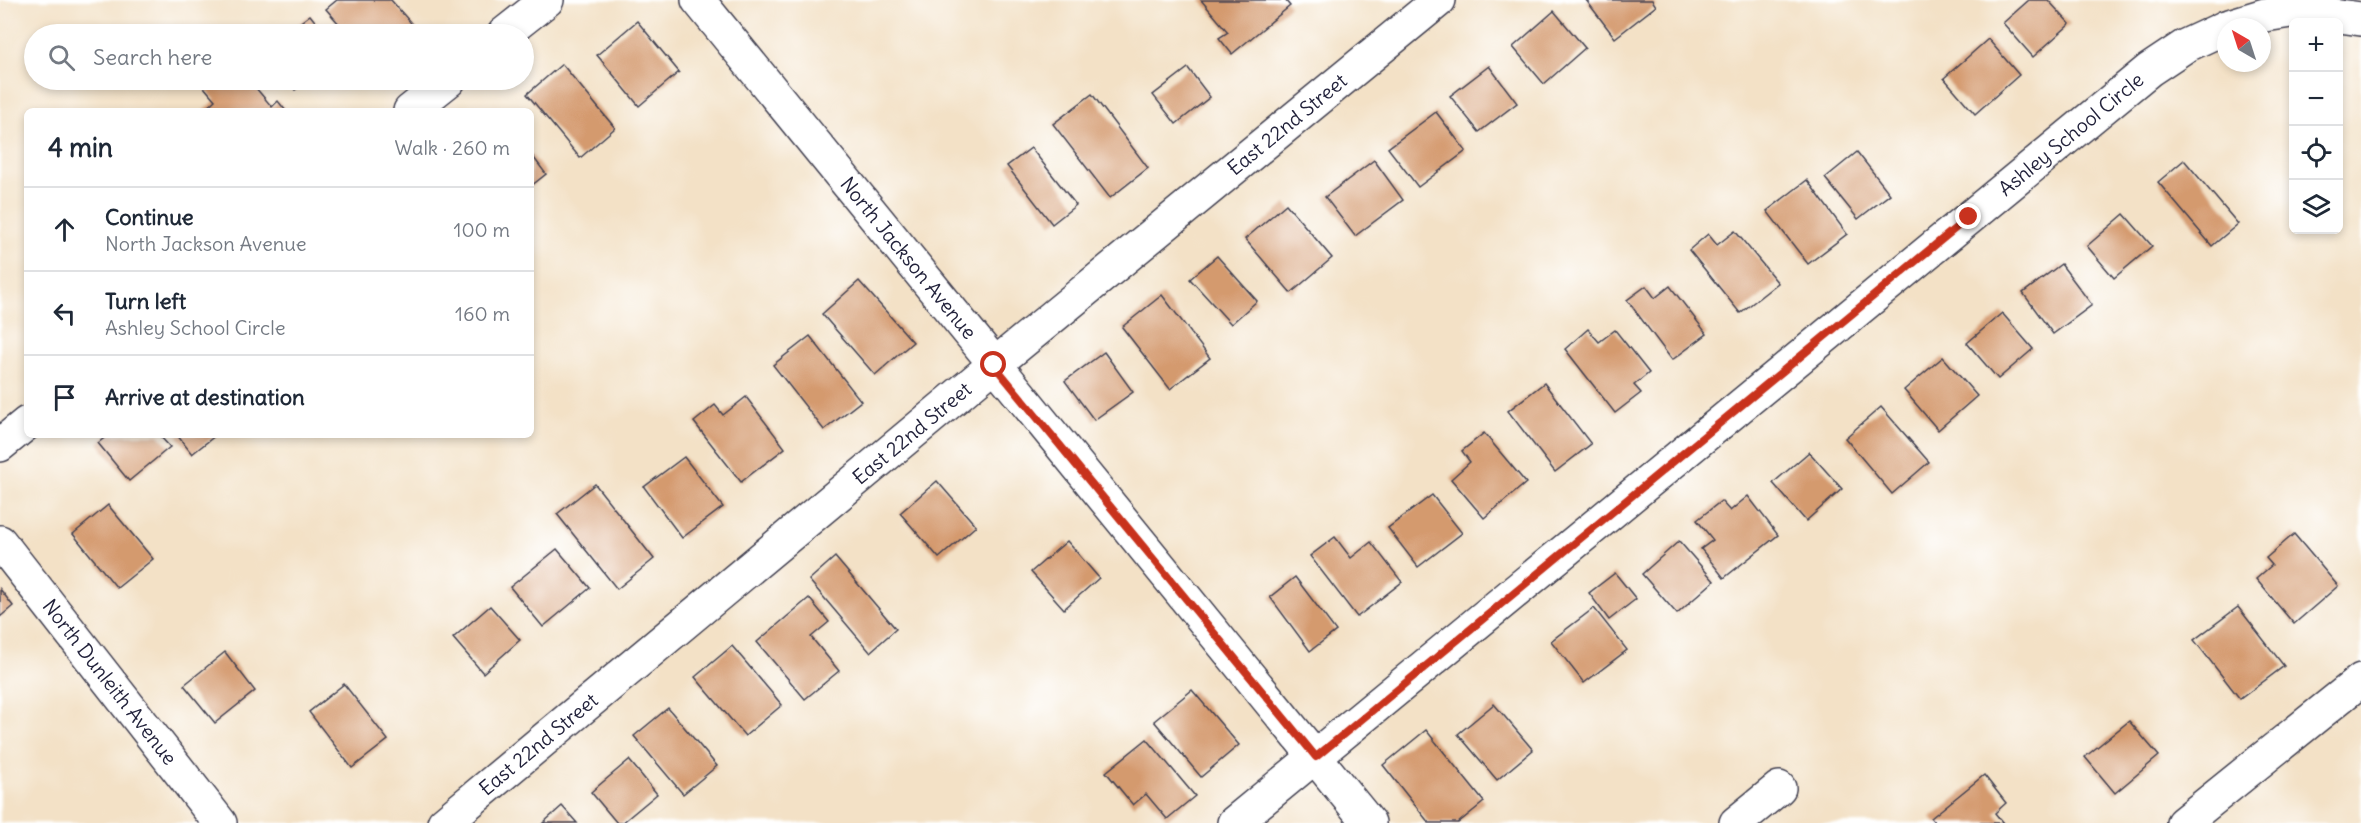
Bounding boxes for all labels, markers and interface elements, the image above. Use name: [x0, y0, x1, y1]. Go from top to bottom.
north arrow: [2217, 18, 2271, 72]
map controls: [2289, 18, 2343, 234]
button: +: [2289, 18, 2343, 72]
search box: [24, 24, 534, 90]
icon: search: [45, 41, 78, 74]
text: Search here: [93, 43, 212, 71]
street label: Ashley School Circle: [1993, 67, 2148, 201]
street label: East 22nd Street: [1222, 68, 1352, 180]
button: −: [2289, 72, 2343, 126]
button: locate: [2289, 126, 2343, 180]
text: 4 min: [48, 131, 113, 164]
text: Walk · 260 m: [394, 135, 510, 160]
street label: North Jackson Avenue: [835, 172, 982, 344]
button: layers: [2289, 180, 2343, 234]
text: Continue: [105, 203, 194, 231]
route end: [1955, 203, 1981, 229]
icon: ahead: [48, 213, 81, 246]
text: 100 m: [453, 217, 510, 242]
text: North Jackson Avenue: [105, 231, 307, 256]
text: Turn left: [105, 287, 186, 315]
icon: left: [48, 297, 81, 330]
text: 160 m: [455, 301, 510, 326]
text: Ashley School Circle: [105, 315, 285, 340]
route start: [980, 351, 1006, 377]
street label: East 22nd Street: [847, 376, 976, 490]
icon: arrive: [48, 381, 81, 414]
text: Arrive at destination: [105, 383, 305, 411]
street label: North Dunleith Avenue: [38, 594, 183, 770]
street label: East 22nd Street: [474, 687, 603, 801]

